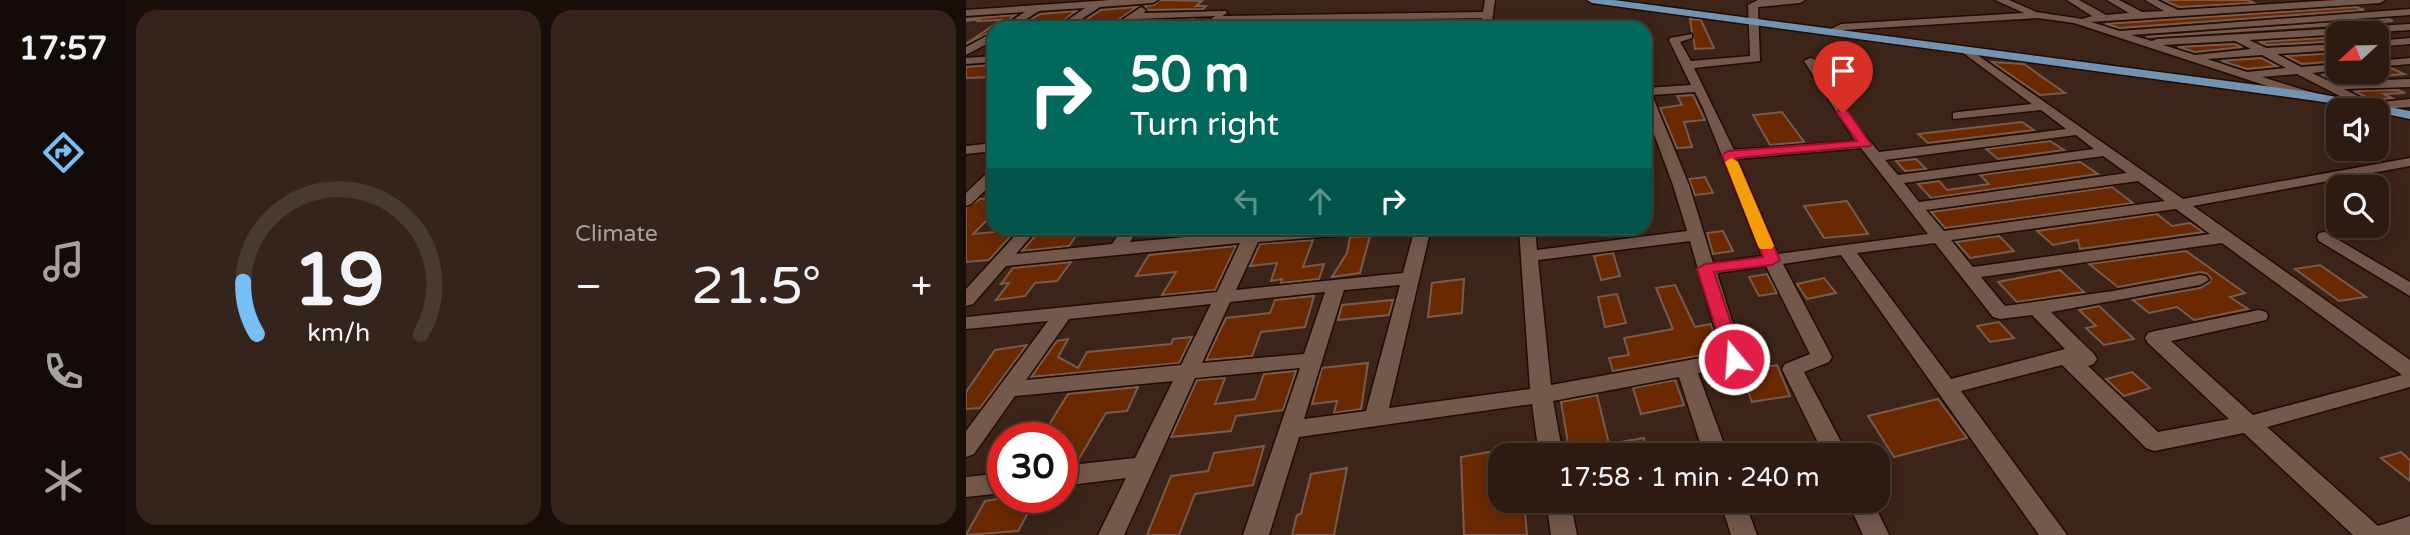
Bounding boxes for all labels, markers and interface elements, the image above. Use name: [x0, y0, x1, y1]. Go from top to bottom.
north arrow: [2326, 21, 2389, 84]
map controls: [2326, 21, 2389, 238]
text: 17:57: [19, 30, 107, 68]
pin: [1813, 41, 1873, 113]
text: 50 m: [1130, 46, 1249, 105]
icon: right: [1015, 49, 1106, 140]
icon: arrive: [1824, 52, 1862, 90]
button: sound: [2326, 98, 2389, 161]
text: Turn right: [1130, 106, 1279, 144]
icon: directions: [39, 128, 88, 177]
button: search: [2326, 175, 2389, 238]
icon: left: [1228, 182, 1266, 220]
icon: ahead: [1301, 182, 1339, 220]
icon: right: [1374, 182, 1412, 220]
text: Climate: [575, 220, 658, 248]
icon: music: [39, 237, 88, 286]
text: 19: [293, 237, 384, 325]
text: 21.5°: [691, 255, 821, 318]
text: −: [575, 264, 602, 310]
text: +: [911, 264, 932, 310]
text: km/h: [307, 317, 370, 347]
position arrow: [1697, 322, 1771, 396]
icon: phone: [39, 347, 88, 396]
speed limit sign: 30: [987, 422, 1078, 513]
icon: climate: [39, 456, 88, 505]
text: 17:58 · 1 min · 240 m: [1558, 462, 1820, 493]

